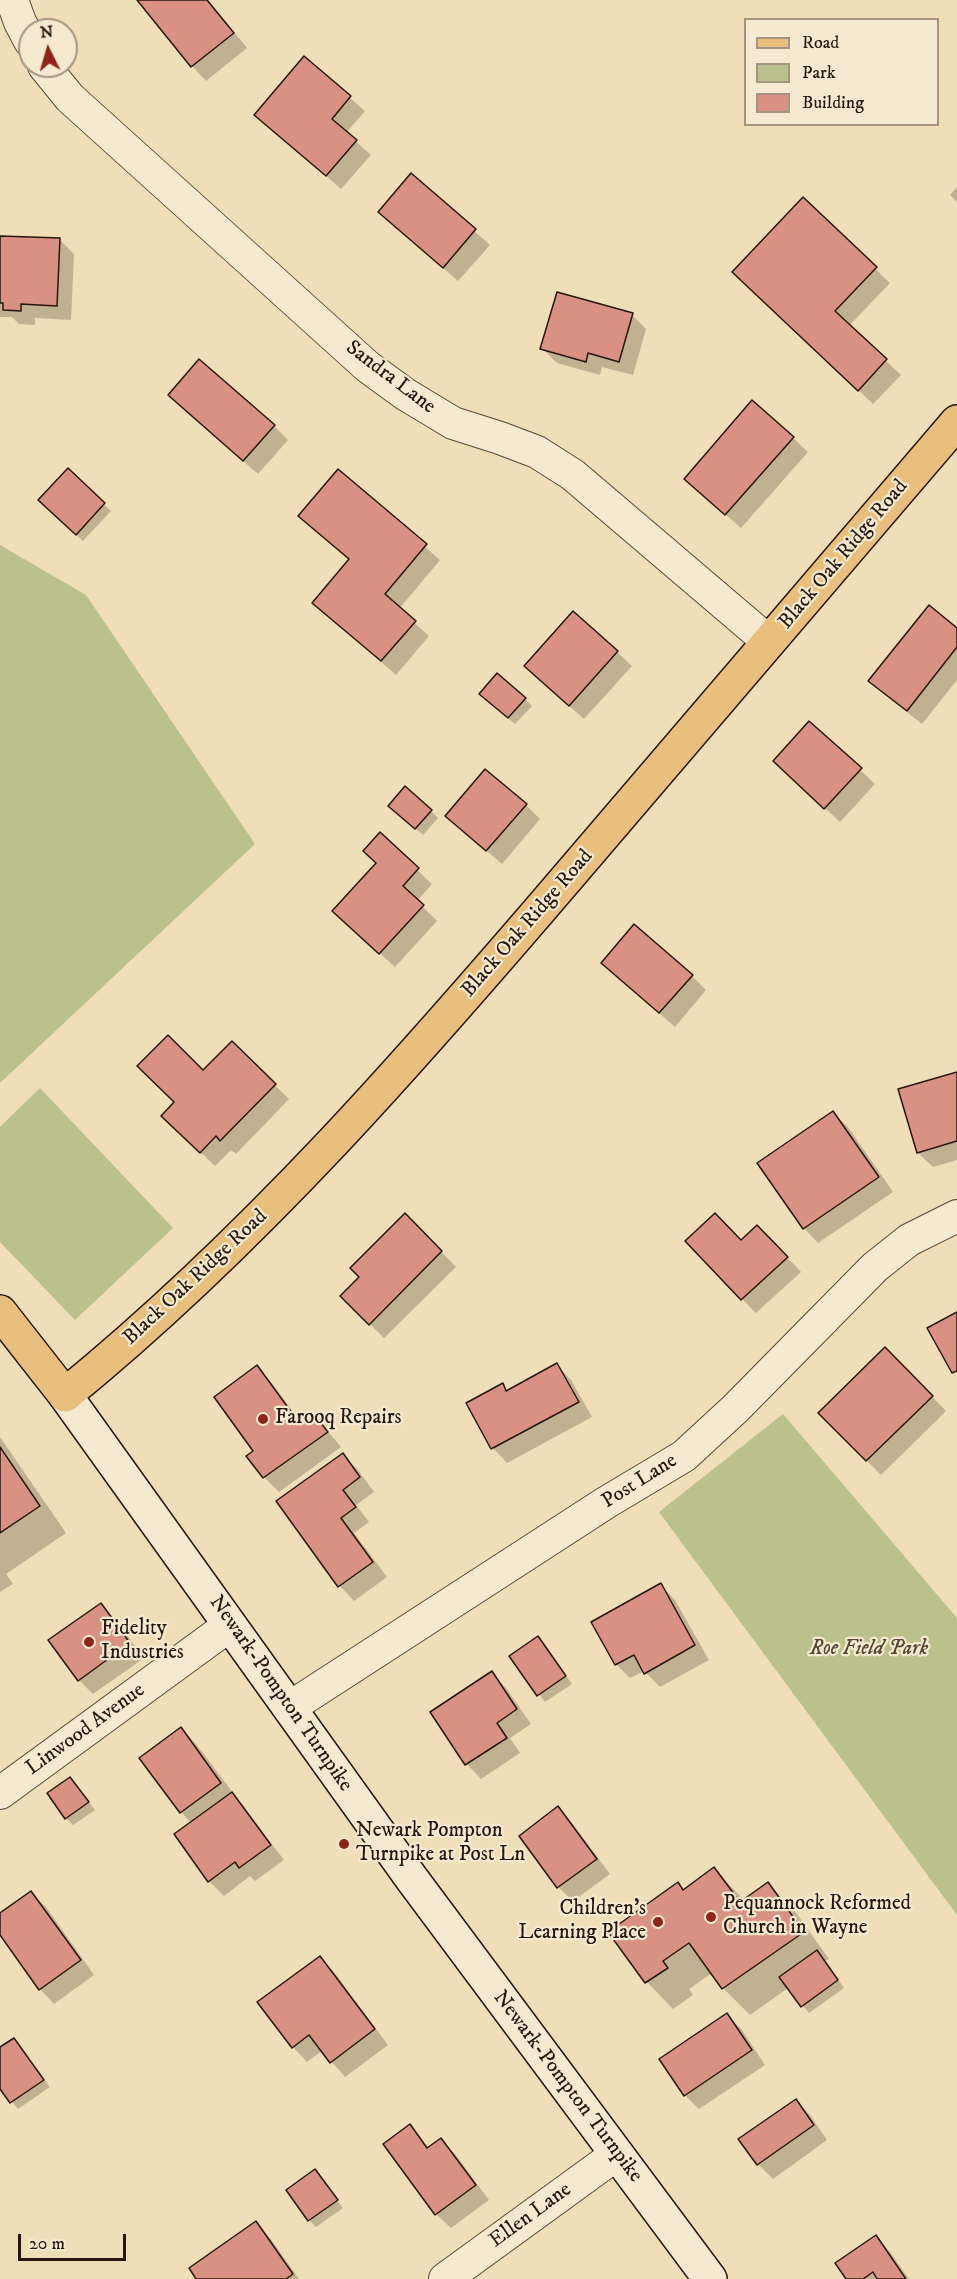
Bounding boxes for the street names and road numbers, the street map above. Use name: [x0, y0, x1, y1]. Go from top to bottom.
street label: Sandra Lane: [340, 336, 440, 420]
street label: Black Oak Ridge Road: [774, 475, 914, 635]
street label: Black Oak Ridge Road: [457, 845, 599, 1003]
street label: Black Oak Ridge Road: [119, 1205, 273, 1351]
street label: Post Lane: [598, 1449, 682, 1515]
street label: Newark-Pompton Turnpike: [203, 1591, 357, 1797]
street label: Linwood Avenue: [22, 1678, 150, 1782]
street label: Newark-Pompton Turnpike: [487, 1986, 647, 2188]
street label: Ellen Lane: [485, 2178, 577, 2254]

